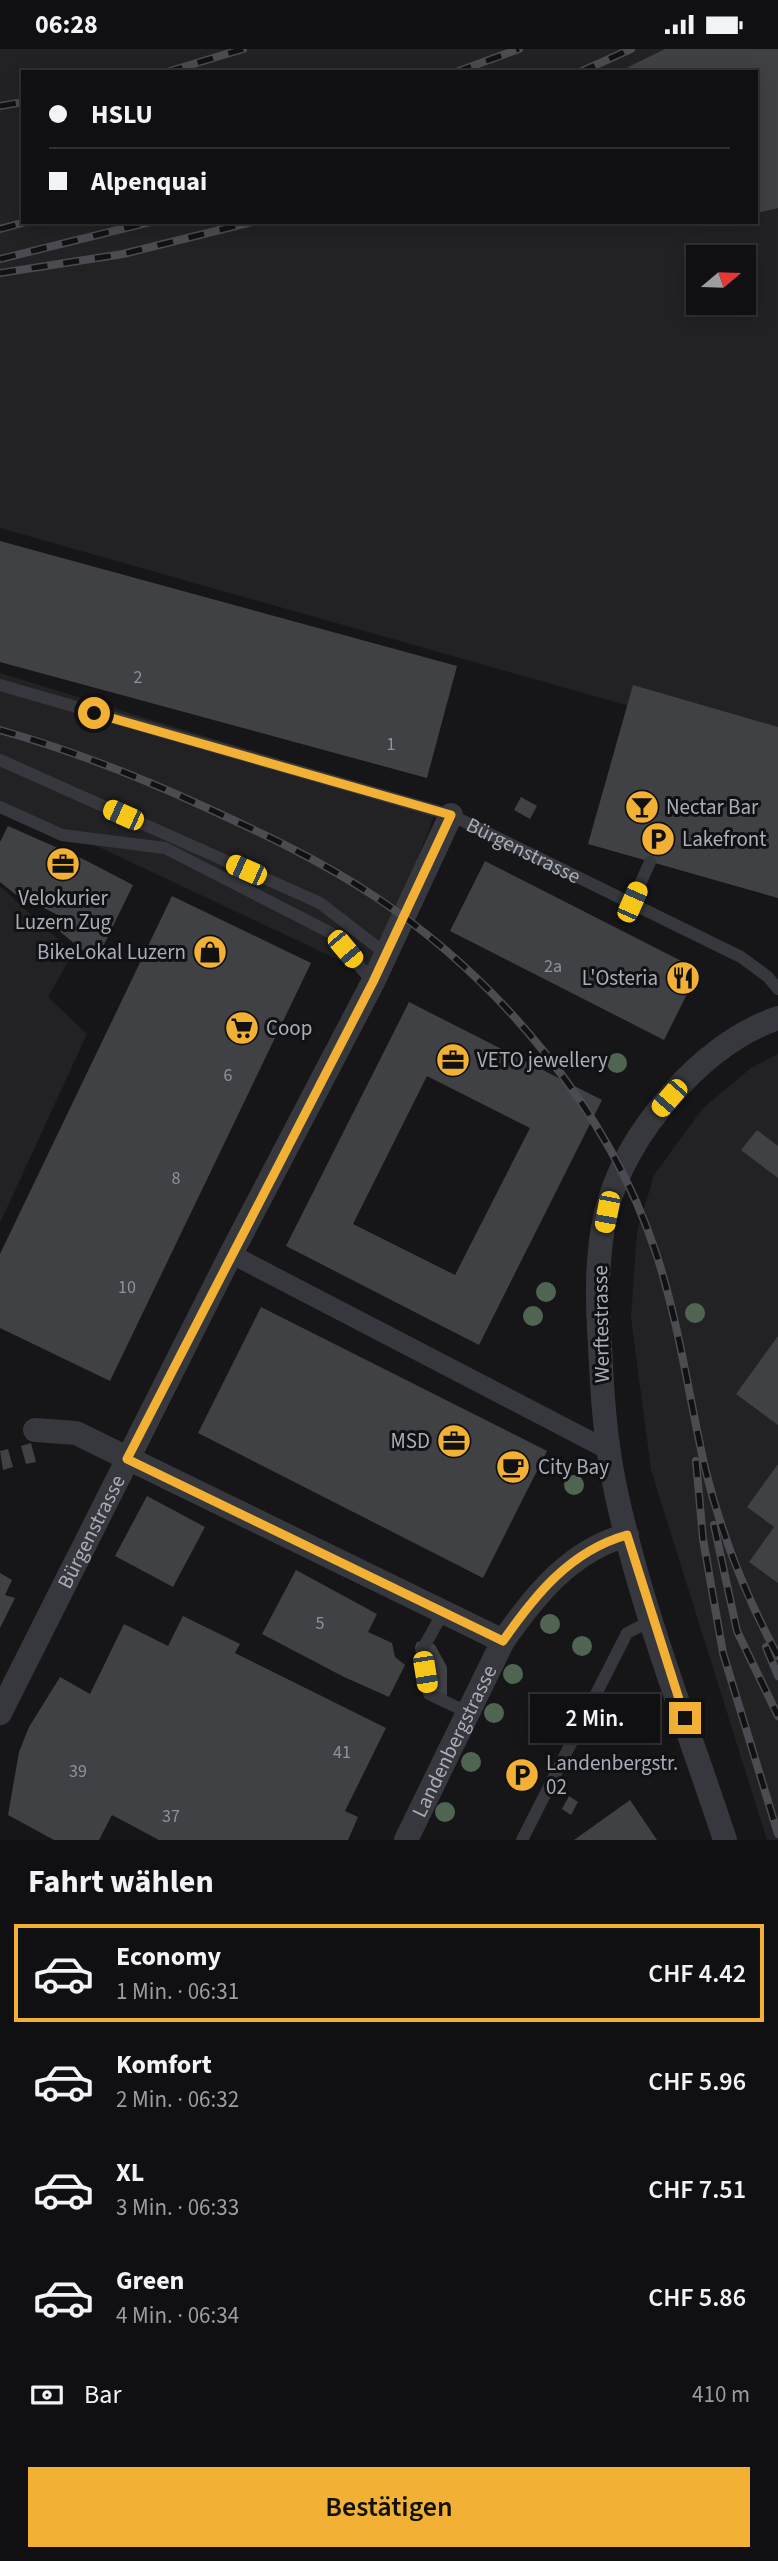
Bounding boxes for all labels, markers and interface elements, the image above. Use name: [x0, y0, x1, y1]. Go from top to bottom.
text: 06:28: [35, 6, 98, 43]
text: HSLU: [91, 96, 153, 133]
text: Alpenquai: [91, 163, 207, 200]
north arrow: [686, 245, 756, 315]
map controls: [686, 245, 756, 315]
house number: 2: [134, 665, 143, 690]
route start: [78, 697, 110, 729]
house number: 1: [387, 732, 395, 757]
bar icon: Nectar Bar: [623, 788, 661, 826]
place label: Nectar Bar: [666, 792, 759, 822]
car: [100, 797, 147, 833]
street label: Bürgenstrasse: [461, 810, 586, 891]
parking icon: Lakefront: [639, 820, 677, 858]
place label: Lakefront: [682, 824, 766, 854]
office icon: Velokurier Luzern Zug: [44, 845, 82, 883]
car: [223, 852, 270, 888]
car: [614, 879, 651, 925]
place label: Velokurier Luzern Zug: [15, 883, 112, 937]
car: [324, 926, 367, 972]
shop icon: BikeLokal Luzern: [191, 933, 229, 971]
place label: BikeLokal Luzern: [37, 937, 186, 967]
house number: 2a: [544, 954, 562, 979]
restaurant icon: L'Osteria: [664, 959, 702, 997]
place label: L'Osteria: [582, 963, 658, 993]
supermarket icon: Coop: [223, 1009, 261, 1047]
place label: Coop: [266, 1013, 312, 1043]
office icon: VETO jewellery: [434, 1041, 472, 1079]
place label: VETO jewellery: [477, 1045, 608, 1075]
house number: 6: [224, 1063, 233, 1088]
car: [648, 1075, 691, 1121]
house number: 8: [172, 1166, 181, 1191]
car: [593, 1189, 622, 1235]
street label: Werftestrasse: [585, 1265, 617, 1383]
house number: 10: [118, 1275, 136, 1300]
office icon: MSD: [435, 1422, 473, 1460]
place label: MSD: [391, 1426, 430, 1456]
cafe icon: City Bay: [494, 1448, 532, 1486]
place label: City Bay: [538, 1452, 609, 1482]
street label: Bürgenstrasse: [50, 1470, 133, 1594]
house number: 5: [316, 1611, 325, 1636]
car: [412, 1650, 439, 1694]
street label: Landenbergstrasse: [404, 1660, 504, 1823]
callout: 2 Min.: [531, 1693, 660, 1743]
text: 2 Min.: [566, 1702, 624, 1735]
route end: [669, 1702, 701, 1734]
house number: 41: [333, 1740, 351, 1765]
place label: Landenbergstr. 02: [546, 1748, 678, 1802]
parking icon: Landenbergstr. 02: [503, 1756, 541, 1794]
house number: 39: [69, 1759, 87, 1784]
house number: 37: [162, 1804, 180, 1829]
text: Fahrt wählen: [28, 1859, 214, 1905]
text: Economy: [116, 1938, 221, 1975]
icon: car: [32, 1942, 95, 2005]
text: CHF 4.42: [648, 1955, 746, 1992]
text: 1 Min. · 06:31: [116, 1975, 239, 2008]
text: Komfort: [116, 2046, 212, 2083]
icon: car: [32, 2050, 95, 2113]
text: CHF 5.96: [648, 2063, 746, 2100]
text: 2 Min. · 06:32: [116, 2083, 239, 2116]
text: XL: [116, 2154, 144, 2191]
icon: car: [32, 2158, 95, 2221]
text: CHF 7.51: [648, 2171, 746, 2208]
text: 3 Min. · 06:33: [116, 2191, 239, 2224]
text: Green: [116, 2262, 184, 2299]
icon: car: [32, 2266, 95, 2329]
text: CHF 5.86: [648, 2279, 746, 2316]
text: 4 Min. · 06:34: [116, 2299, 239, 2332]
icon: cash: [28, 2376, 66, 2414]
text: Bar: [84, 2376, 121, 2413]
text: 410 m: [692, 2378, 750, 2411]
button: Bestätigen: [28, 2467, 750, 2547]

